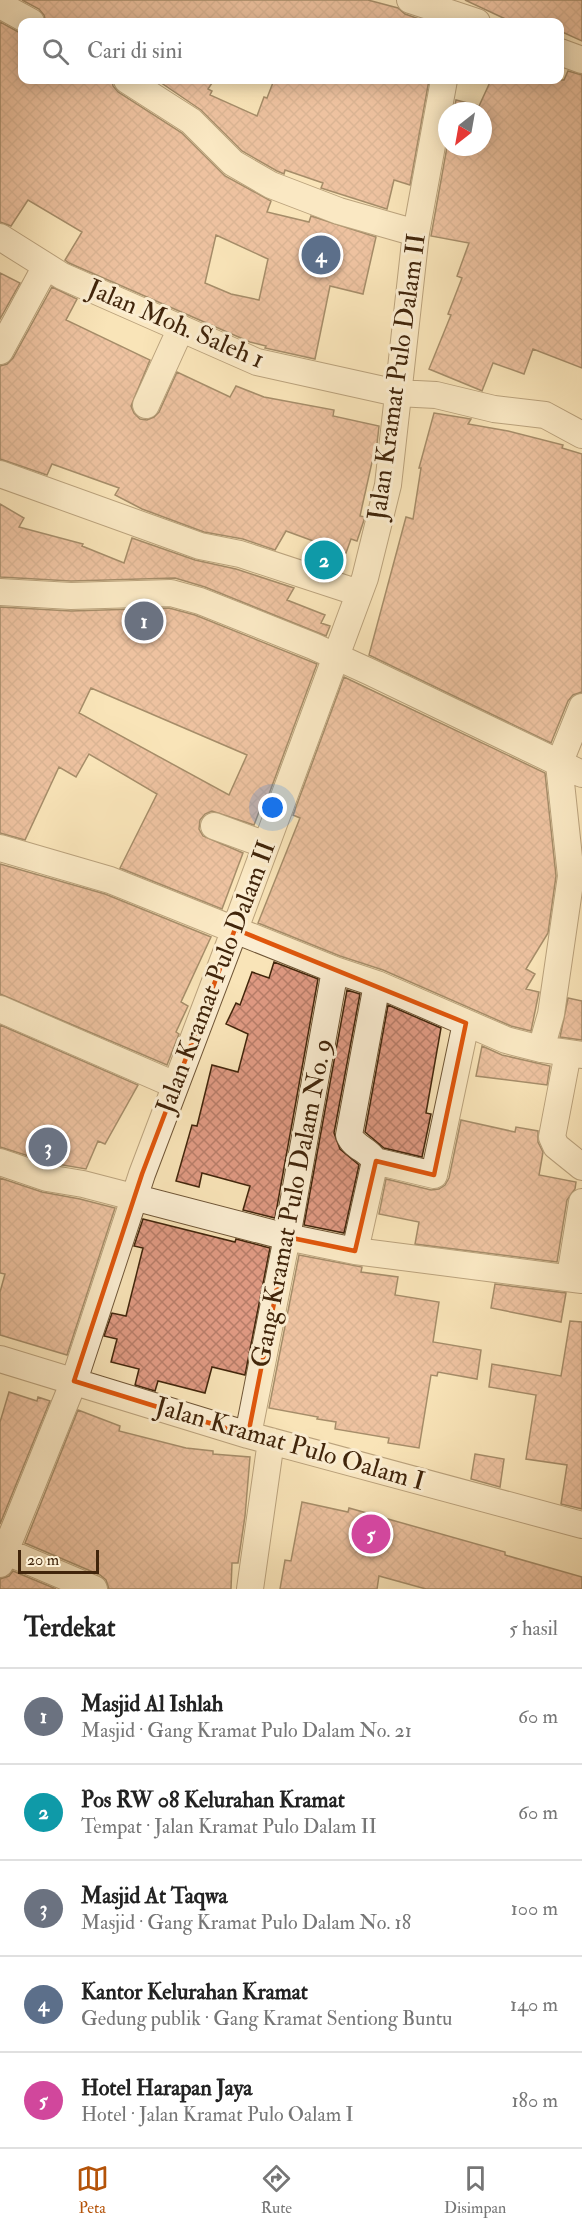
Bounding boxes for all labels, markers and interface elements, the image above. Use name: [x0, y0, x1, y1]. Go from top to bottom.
search box: [18, 18, 564, 84]
icon: search: [39, 35, 72, 68]
text: Cari di sini: [87, 37, 183, 65]
north arrow: [438, 102, 492, 156]
pin: 4: [302, 232, 340, 278]
street label: Jalan Kramat Pulo Dalam II: [361, 232, 433, 523]
street label: Jalan Moh. Saleh 1: [82, 272, 269, 376]
pin: 2: [304, 538, 344, 582]
pin: 1: [124, 598, 164, 644]
your location: [258, 793, 287, 822]
street label: Jalan Kramat Pulo Dalam II: [149, 836, 283, 1119]
street label: Gang Kramat Pulo Dalam No. 9: [244, 1036, 340, 1370]
pin: 3: [28, 1124, 68, 1170]
street label: Jalan Kramat Pulo Oalam I: [151, 1390, 428, 1498]
pin: 5: [352, 1512, 391, 1556]
scale bar: [18, 1547, 99, 1574]
text: 20 m: [27, 1550, 59, 1570]
text: Terdekat: [24, 1612, 115, 1644]
text: 5 hasil: [509, 1616, 558, 1641]
text: Masjid Al Ishlah: [81, 1690, 223, 1718]
text: 1: [40, 1704, 47, 1729]
text: 60 m: [518, 1704, 558, 1729]
text: Masjid · Gang Kramat Pulo Dalam No. 21: [81, 1718, 412, 1743]
text: Pos RW 08 Kelurahan Kramat: [81, 1786, 345, 1814]
text: 2: [38, 1800, 49, 1825]
text: 60 m: [518, 1800, 558, 1825]
text: Tempat · Jalan Kramat Pulo Dalam II: [81, 1814, 377, 1839]
text: Masjid At Taqwa: [81, 1882, 228, 1910]
text: 3: [40, 1896, 47, 1921]
text: 100 m: [511, 1896, 558, 1921]
text: Masjid · Gang Kramat Pulo Dalam No. 18: [81, 1910, 411, 1935]
text: Kantor Kelurahan Kramat: [81, 1978, 308, 2006]
text: 4: [38, 1992, 49, 2017]
text: 140 m: [510, 1992, 558, 2017]
text: Gedung publik · Gang Kramat Sentiong Buntu: [81, 2006, 452, 2031]
text: Hotel Harapan Jaya: [81, 2074, 252, 2102]
text: 5: [39, 2088, 48, 2113]
text: 180 m: [511, 2088, 558, 2113]
text: Hotel · Jalan Kramat Pulo Oalam I: [81, 2102, 353, 2127]
tab: Peta: [76, 2162, 109, 2218]
tab: Rute: [260, 2162, 293, 2218]
tab: Disimpan: [444, 2162, 506, 2218]

